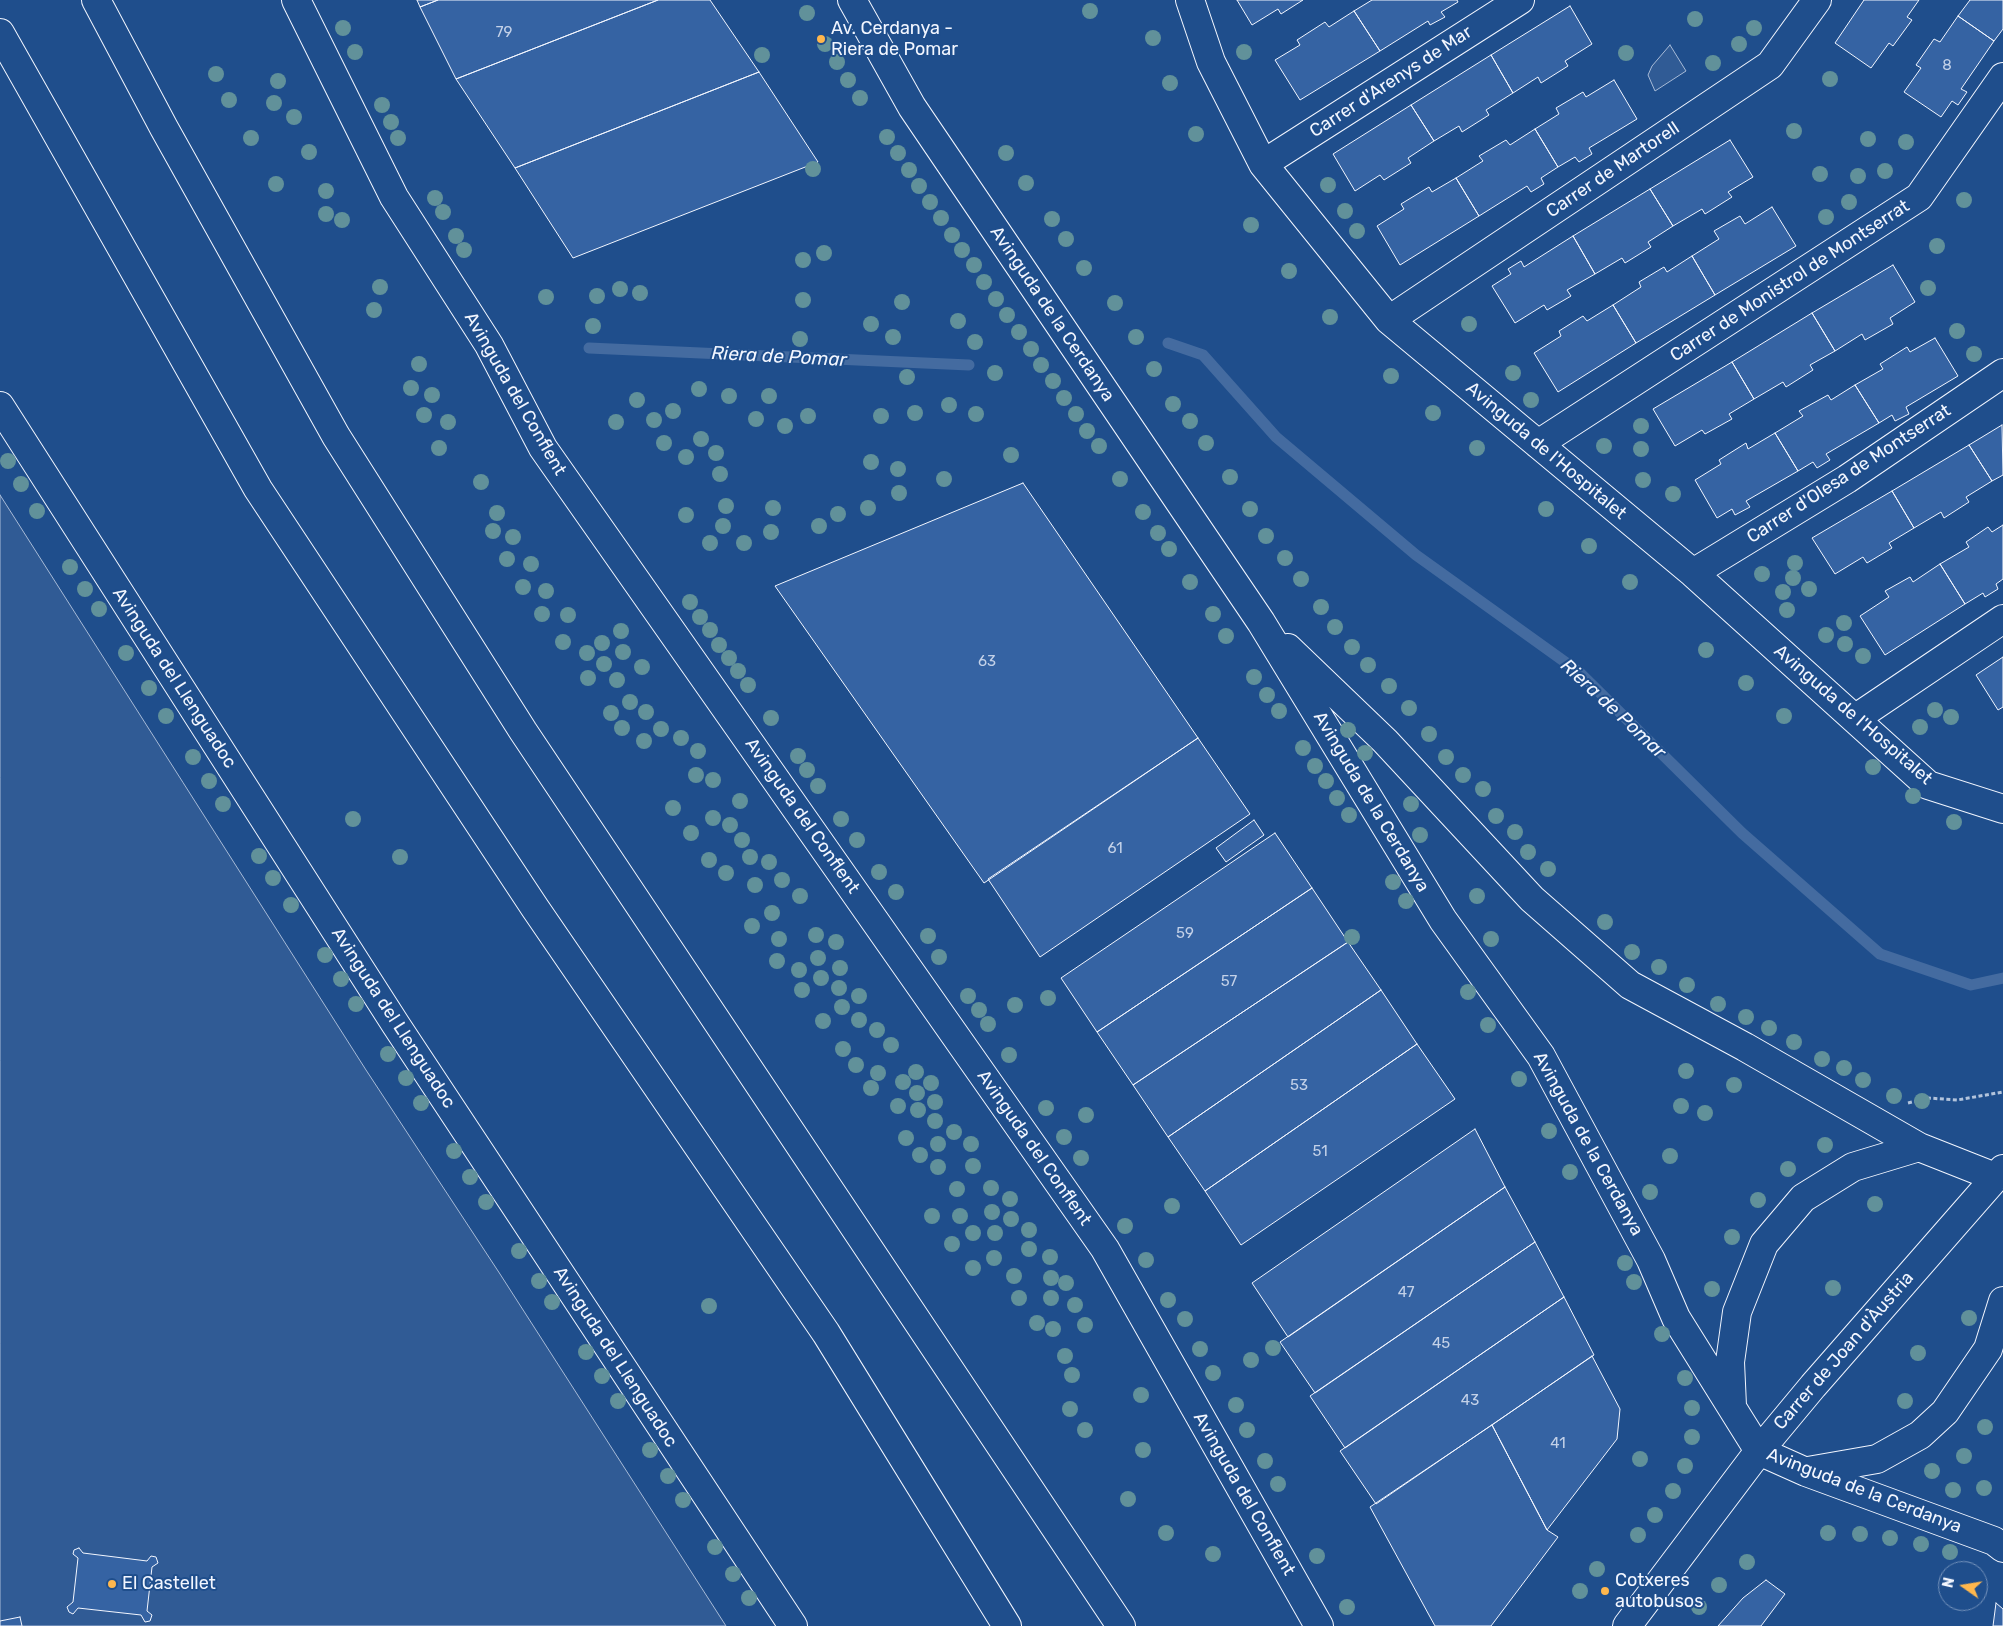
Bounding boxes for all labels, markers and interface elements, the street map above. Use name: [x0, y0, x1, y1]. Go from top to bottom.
place label: Av. Cerdanya - Riera de Pomar: [831, 18, 958, 60]
street label: Carrer d'Arenys de Mar: [1306, 21, 1476, 143]
house number: 79: [496, 24, 512, 42]
marker: Av. Cerdanya - Riera de Pomar: [815, 33, 827, 45]
house number: 8: [1942, 57, 1952, 75]
street label: Carrer de Martorell: [1542, 117, 1684, 223]
street label: Carrer de Monistrol de Montserrat: [1666, 195, 1914, 367]
street label: Avinguda de la Cerdanya: [985, 222, 1119, 406]
street label: Avinguda del Conflent: [459, 309, 571, 479]
water label: Riera de Pomar: [711, 342, 847, 372]
street label: Avinguda de l'Hospitalet: [1461, 378, 1631, 524]
street label: Carrer d'Olesa de Montserrat: [1743, 400, 1955, 548]
street label: Avinguda del Llenguadoc: [107, 584, 241, 772]
street label: Avinguda de l'Hospitalet: [1769, 640, 1937, 790]
house number: 63: [978, 653, 996, 671]
water label: Riera de Pomar: [1556, 654, 1670, 764]
street label: Avinguda de la Cerdanya: [1308, 708, 1434, 896]
street label: Avinguda del Conflent: [740, 734, 864, 898]
house number: 61: [1107, 840, 1123, 858]
street label: Avinguda del Llenguadoc: [326, 924, 460, 1112]
house number: 59: [1176, 925, 1194, 943]
house number: 57: [1221, 973, 1237, 991]
street label: Avinguda de la Cerdanya: [1528, 1048, 1648, 1240]
street label: Avinguda del Conflent: [972, 1066, 1096, 1230]
house number: 53: [1290, 1077, 1308, 1095]
house number: 51: [1312, 1143, 1328, 1161]
street label: Avinguda del Llenguadoc: [548, 1263, 682, 1451]
street label: Carrer de Joan d'Àustria: [1769, 1268, 1919, 1434]
house number: 47: [1398, 1284, 1414, 1302]
house number: 45: [1432, 1335, 1450, 1353]
house number: 43: [1461, 1392, 1479, 1410]
street label: Avinguda del Conflent: [1188, 1409, 1300, 1579]
house number: 41: [1550, 1435, 1566, 1453]
street label: Avinguda de la Cerdanya: [1764, 1444, 1964, 1538]
north arrow: [1938, 1561, 1988, 1611]
place label: Cotxeres autobusos: [1615, 1570, 1703, 1612]
place label: El Castellet: [122, 1573, 216, 1595]
text: N: [1939, 1576, 1958, 1590]
marker: El Castellet: [106, 1578, 118, 1590]
marker: Cotxeres autobusos: [1599, 1585, 1611, 1597]

